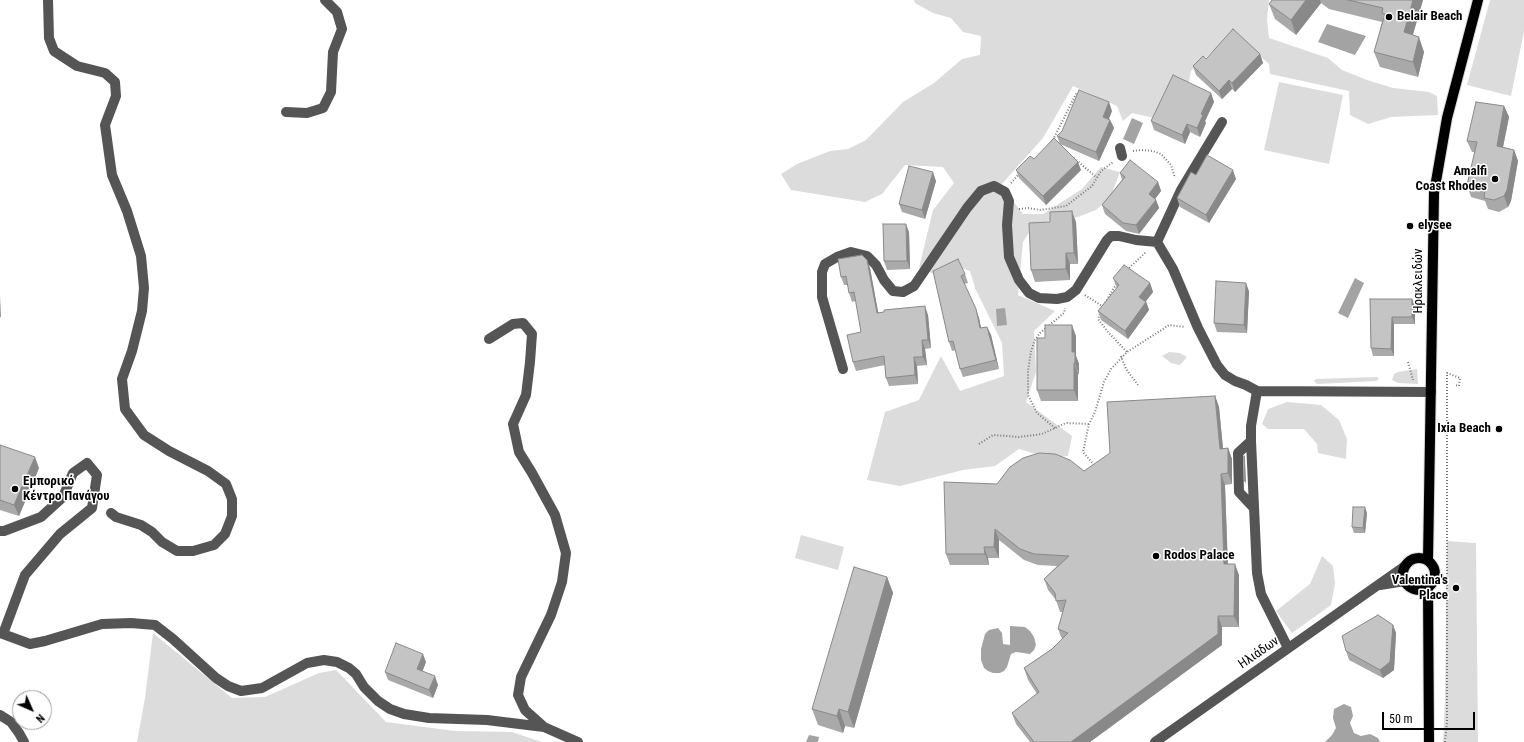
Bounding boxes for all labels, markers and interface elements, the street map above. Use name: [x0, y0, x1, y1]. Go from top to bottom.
place label: Belair Beach: [1397, 9, 1463, 25]
marker: Belair Beach: [1384, 12, 1394, 22]
place label: Amalfi Coast Rhodes: [1415, 164, 1487, 195]
marker: Amalfi Coast Rhodes: [1490, 174, 1500, 184]
place label: elysee: [1418, 218, 1452, 234]
marker: elysee: [1405, 221, 1415, 231]
street label: Ηρακλειδών: [1411, 249, 1427, 313]
place label: Ixia Beach: [1437, 421, 1491, 437]
marker: Ixia Beach: [1494, 424, 1504, 434]
place label: Εμπορικό Κέντρο Πανάγου: [23, 474, 109, 505]
marker: Εμπορικό Κέντρο Πανάγου: [10, 484, 20, 494]
place label: Rodos Palace: [1164, 548, 1235, 564]
marker: Rodos Palace: [1151, 551, 1161, 561]
place label: Valentina's Place: [1392, 573, 1448, 604]
marker: Valentina's Place: [1451, 583, 1461, 593]
street label: Ηλιάδων: [1236, 633, 1282, 673]
north arrow: [12, 690, 52, 730]
scale bar: [1384, 704, 1477, 730]
text: N: [33, 711, 47, 725]
text: 50 m: [1389, 712, 1413, 726]

